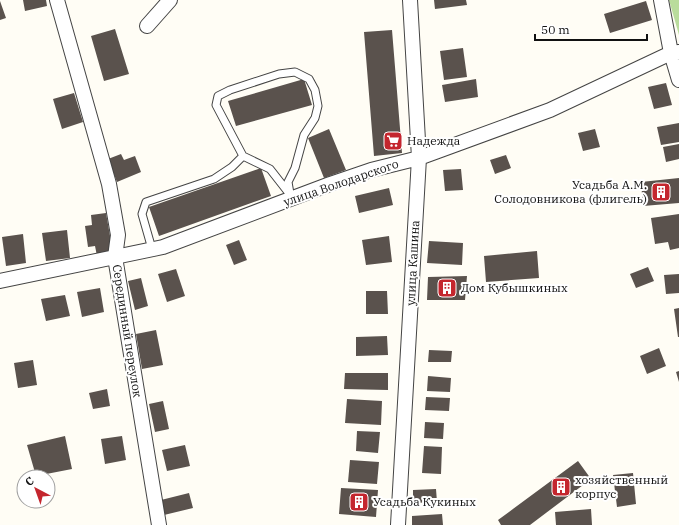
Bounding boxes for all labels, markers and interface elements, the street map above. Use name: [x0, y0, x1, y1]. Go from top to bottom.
scale bar: [535, 16, 647, 42]
text: 50 m: [541, 22, 570, 37]
supermarket icon: Надежда: [382, 130, 404, 152]
place label: Надежда: [407, 133, 461, 148]
street label: улица Володарского: [281, 156, 401, 209]
place label: Усадьба А.М. Солодовникова (флигель): [494, 177, 647, 206]
building icon: Усадьба А.М. Солодовникова (флигель): [650, 181, 672, 203]
street label: улица Кашина: [403, 219, 422, 306]
street label: Серединный переулок: [110, 263, 145, 398]
building icon: Дом Кубышкиных: [436, 277, 458, 299]
place label: Дом Кубышкиных: [461, 280, 568, 295]
north arrow: [16, 469, 56, 509]
place label: хозяйственный корпус: [575, 472, 668, 501]
text: С: [22, 474, 37, 489]
building icon: хозяйственный корпус: [550, 476, 572, 498]
building icon: Усадьба Кукиных: [348, 491, 370, 513]
place label: Усадьба Кукиных: [373, 494, 476, 509]

